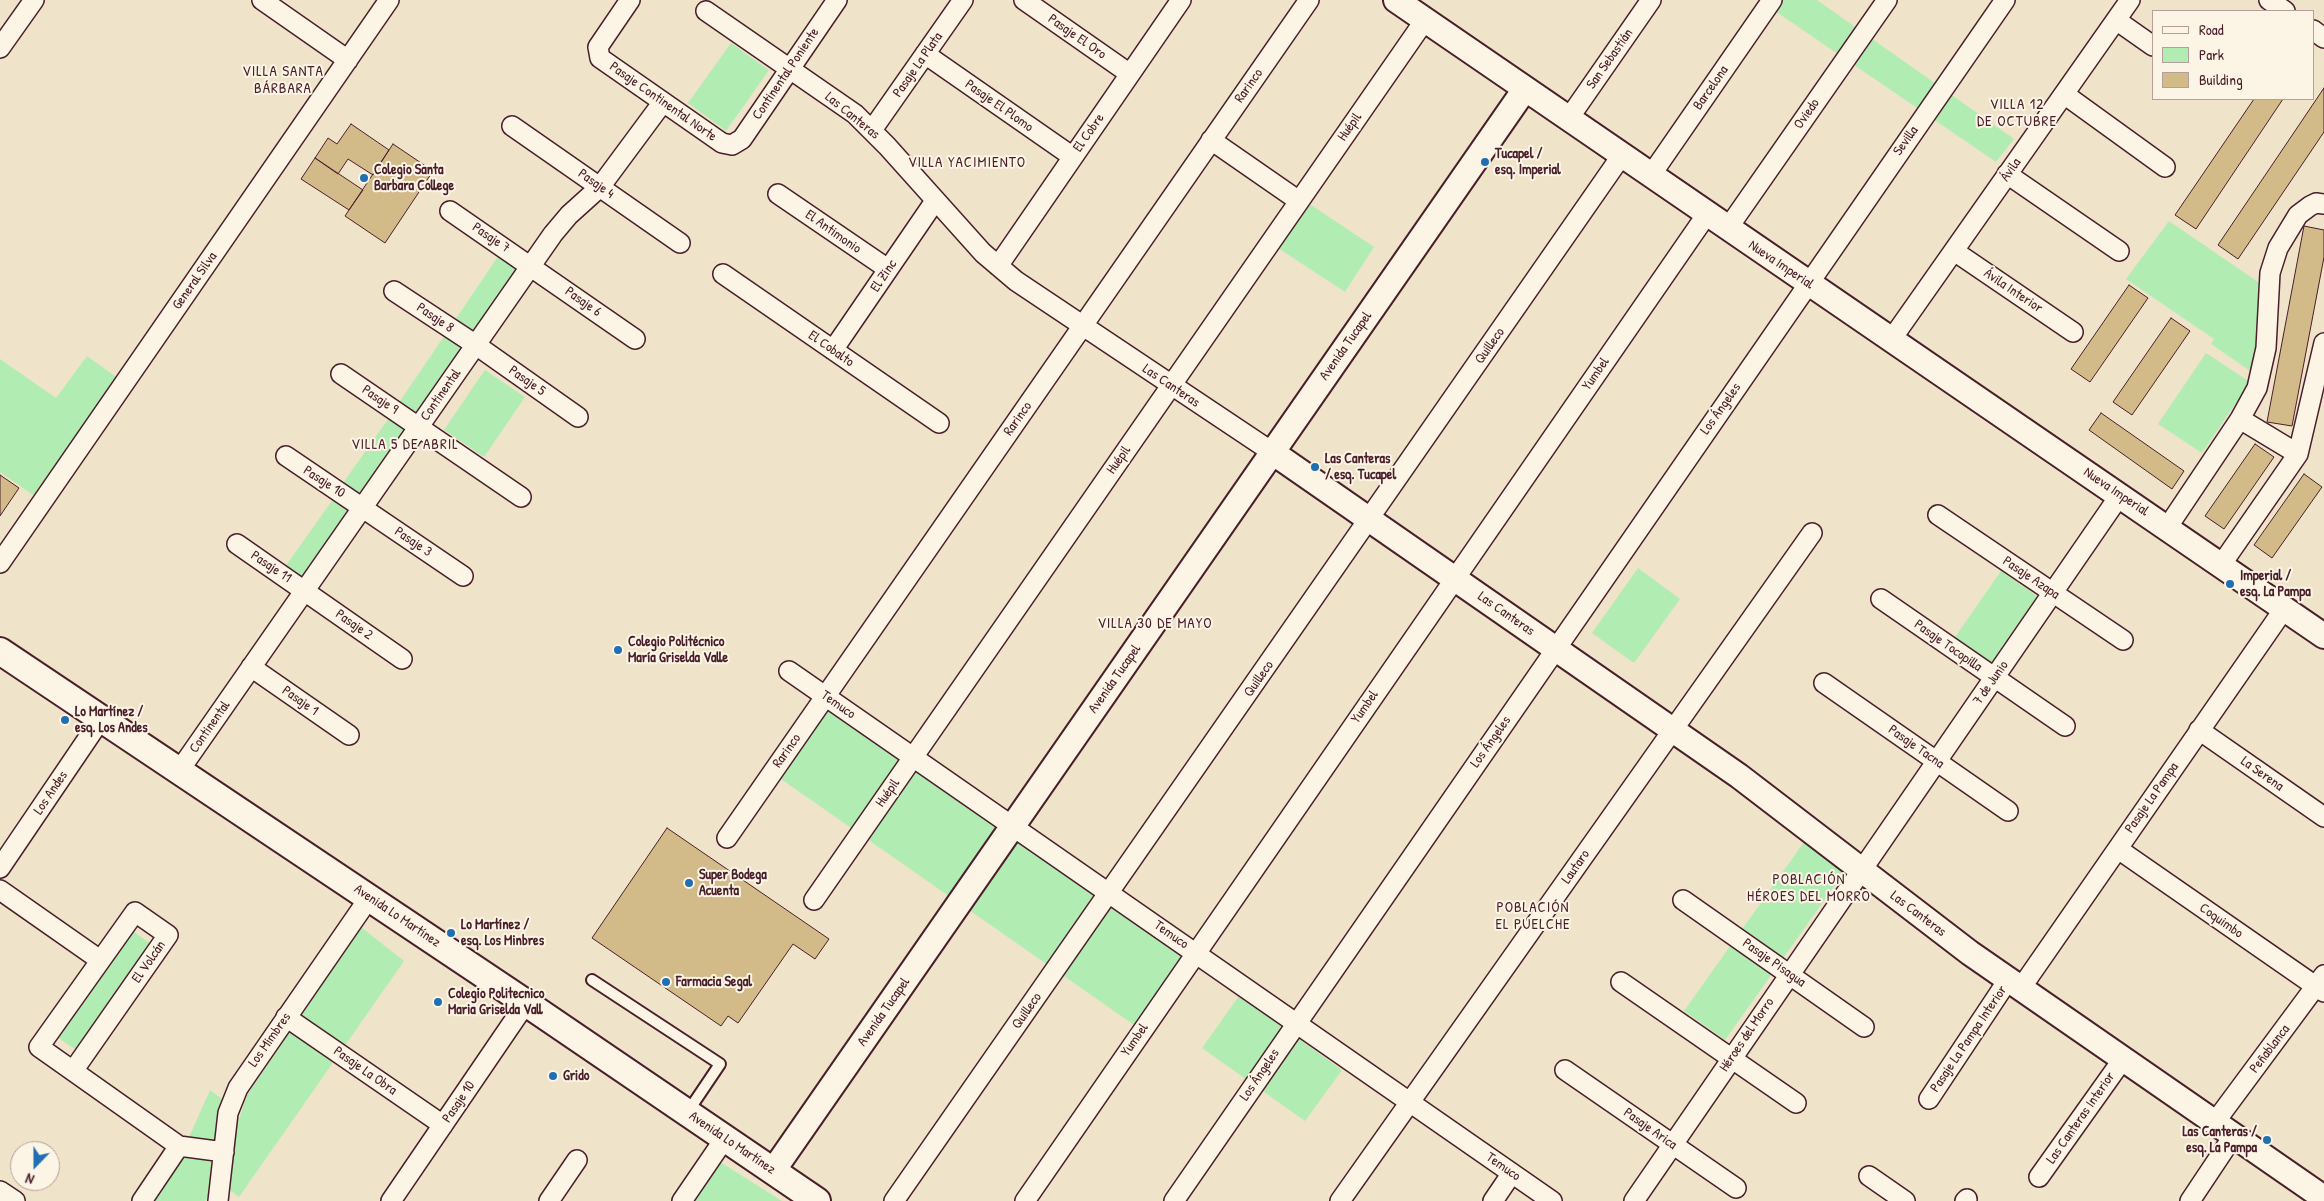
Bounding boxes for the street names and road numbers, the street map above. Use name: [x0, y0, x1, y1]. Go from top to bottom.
street label: Pasaje El Oro: [1045, 11, 1109, 63]
street label: Continental Poniente: [749, 25, 823, 123]
street label: San Sebastián: [1583, 26, 1637, 92]
street label: Pasaje La Plata: [890, 29, 946, 101]
street label: Pasaje Continental Norte: [606, 59, 720, 145]
street label: Barcelona: [1690, 63, 1732, 113]
street label: Rarinco: [1231, 66, 1267, 106]
street label: Pasaje El Plomo: [962, 76, 1036, 136]
street label: Las Canteras: [821, 89, 883, 143]
street label: Oviedo: [1791, 96, 1823, 132]
street label: El Cobre: [1070, 110, 1108, 156]
street label: Huépil: [1334, 110, 1366, 144]
street label: Sevilla: [1890, 123, 1922, 159]
street label: Ávila: [1997, 155, 2025, 185]
street label: Pasaje 4: [575, 166, 617, 202]
street label: El Antimonio: [802, 207, 864, 257]
street label: Pasaje 7: [469, 219, 513, 257]
street label: Nueva Imperial: [1745, 237, 1817, 293]
street label: General Silva: [169, 249, 221, 313]
street label: El Zinc: [867, 257, 901, 295]
street label: Ávila Interior: [1980, 265, 2046, 317]
street label: Pasaje 6: [561, 283, 605, 321]
street label: Pasaje 8: [413, 300, 457, 336]
street label: Avenida Tucapel: [1316, 308, 1376, 384]
street label: Quilleco: [1471, 325, 1509, 367]
street label: El Cobalto: [805, 327, 857, 371]
street label: Yumbel: [1579, 354, 1613, 394]
street label: Las Canteras: [1139, 361, 1203, 411]
street label: Pasaje 5: [505, 362, 549, 400]
street label: Continental: [417, 366, 465, 424]
street label: Los Ángeles: [1697, 380, 1745, 438]
street label: Pasaje 9: [359, 382, 401, 418]
street label: Rarinco: [1000, 399, 1036, 439]
street label: Huépil: [1103, 443, 1135, 477]
street label: Pasaje 10: [300, 462, 348, 502]
street label: Nueva Imperial: [2080, 464, 2152, 520]
street label: Pasaje 3: [391, 523, 435, 561]
street label: Pasaje 11: [248, 547, 294, 587]
street label: Pasaje Azapa: [1999, 553, 2063, 603]
street label: Las Canteras: [1474, 588, 1538, 640]
street label: Pasaje 2: [332, 606, 376, 644]
street label: Pasaje Tocopilla: [1911, 616, 1985, 676]
street label: Avenida Tucapel: [1085, 641, 1145, 717]
street label: Quilleco: [1240, 658, 1278, 700]
street label: 7 de Junio: [1970, 658, 2012, 708]
street label: Pasaje 1: [279, 683, 321, 719]
street label: Temuco: [817, 687, 859, 723]
street label: Yumbel: [1348, 687, 1382, 727]
street label: Continental: [186, 698, 234, 756]
street label: Los Ángeles: [1467, 713, 1515, 771]
street label: Pasaje Tacna: [1885, 722, 1947, 772]
street label: Rarinco: [769, 731, 805, 771]
street label: La Serena: [2237, 753, 2287, 795]
street label: Pasaje La Pampa: [2122, 759, 2182, 837]
street label: Los Andes: [30, 768, 72, 818]
street label: Huépil: [872, 776, 904, 810]
street label: Lautaro: [1558, 847, 1594, 887]
street label: Avenida Lo Martínez: [351, 881, 443, 951]
street label: Las Canteras: [1887, 888, 1949, 940]
street label: Coquimbo: [2196, 900, 2246, 942]
street label: Temuco: [1150, 917, 1192, 953]
street label: Pasaje Pisagua: [1739, 935, 1809, 991]
street label: El Volcán: [128, 938, 170, 986]
street label: Avenida Tucapel: [854, 974, 914, 1050]
street label: Pasaje La Pampa Interior: [1927, 982, 2011, 1096]
street label: Quilleco: [1008, 990, 1046, 1032]
street label: Héroes del Morro: [1716, 995, 1778, 1075]
street label: Los Mimbres: [245, 1010, 295, 1070]
street label: Yumbel: [1118, 1020, 1152, 1060]
street label: Peñablanca: [2246, 1021, 2294, 1077]
street label: Pasaje La Obra: [330, 1043, 400, 1099]
street label: Los Ángeles: [1237, 1046, 1283, 1104]
street label: Las Canteras Interior: [2043, 1069, 2119, 1167]
street label: Pasaje 10: [439, 1078, 479, 1126]
street label: Pasaje Arica: [1620, 1104, 1680, 1154]
street label: Avenida Lo Martínez: [686, 1108, 778, 1178]
street label: Temuco: [1482, 1149, 1524, 1185]

